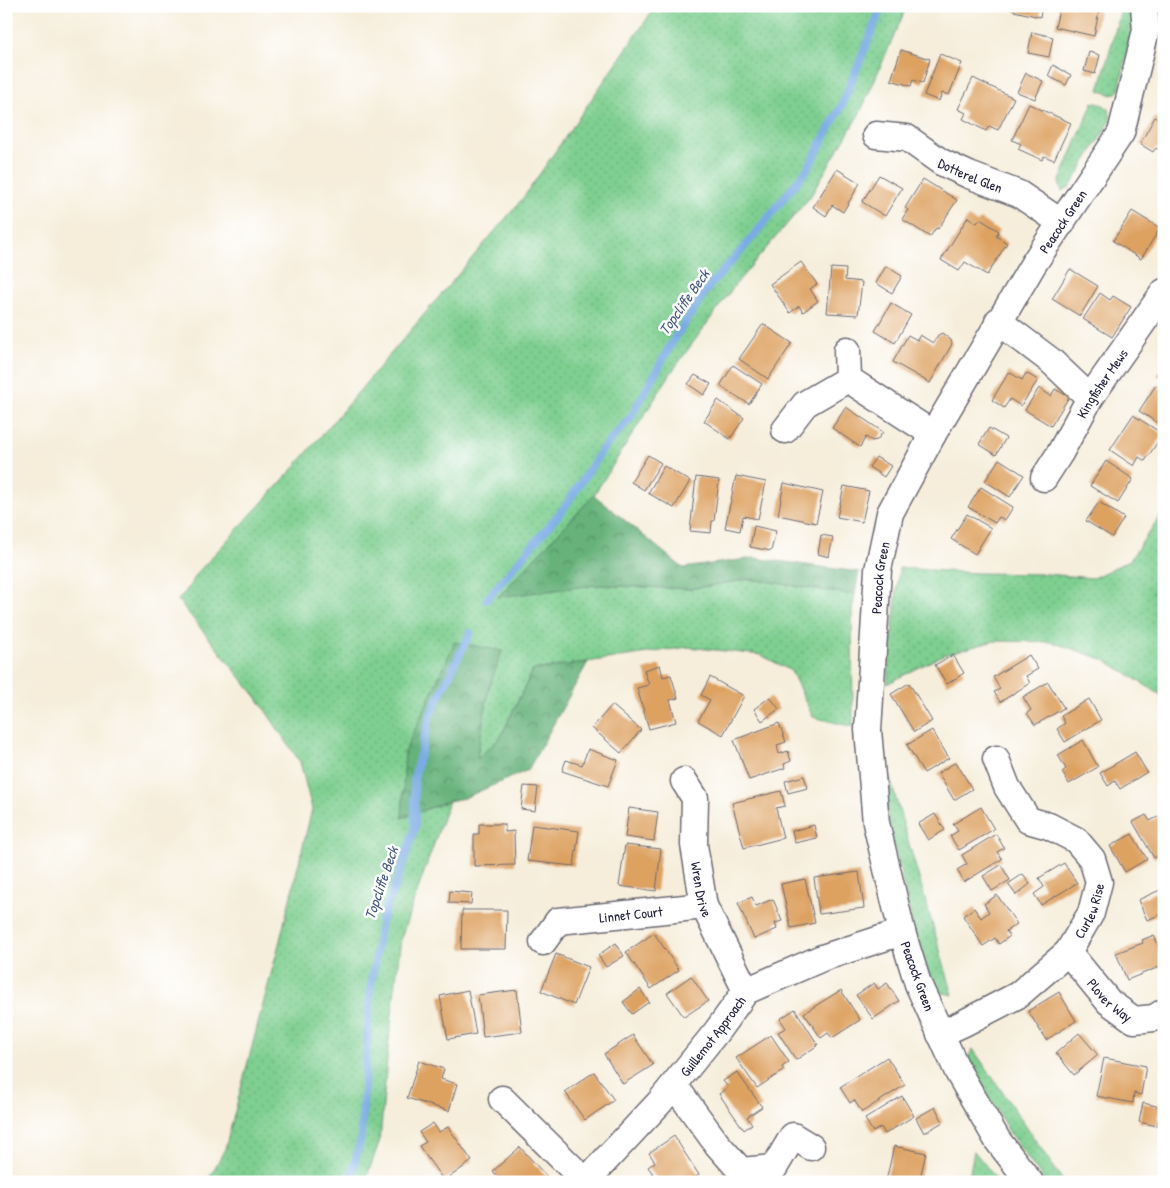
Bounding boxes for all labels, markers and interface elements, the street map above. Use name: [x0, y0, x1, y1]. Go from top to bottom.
street label: Dotterel Glen: [935, 153, 1005, 196]
street label: Peacock Green: [1034, 185, 1090, 257]
water label: Topcliffe Beck: [654, 264, 715, 339]
street label: Kingfisher Mews: [1071, 344, 1131, 421]
street label: Peacock Green: [866, 540, 893, 615]
water label: Topcliffe Beck: [359, 842, 404, 922]
street label: Wren Drive: [687, 860, 717, 920]
street label: Curlew Rise: [1069, 881, 1108, 942]
street label: Linnet Court: [598, 901, 664, 926]
street label: Peacock Green: [897, 938, 939, 1014]
street label: Plover Way: [1083, 974, 1137, 1027]
street label: Guillemot Approach: [675, 991, 749, 1080]

